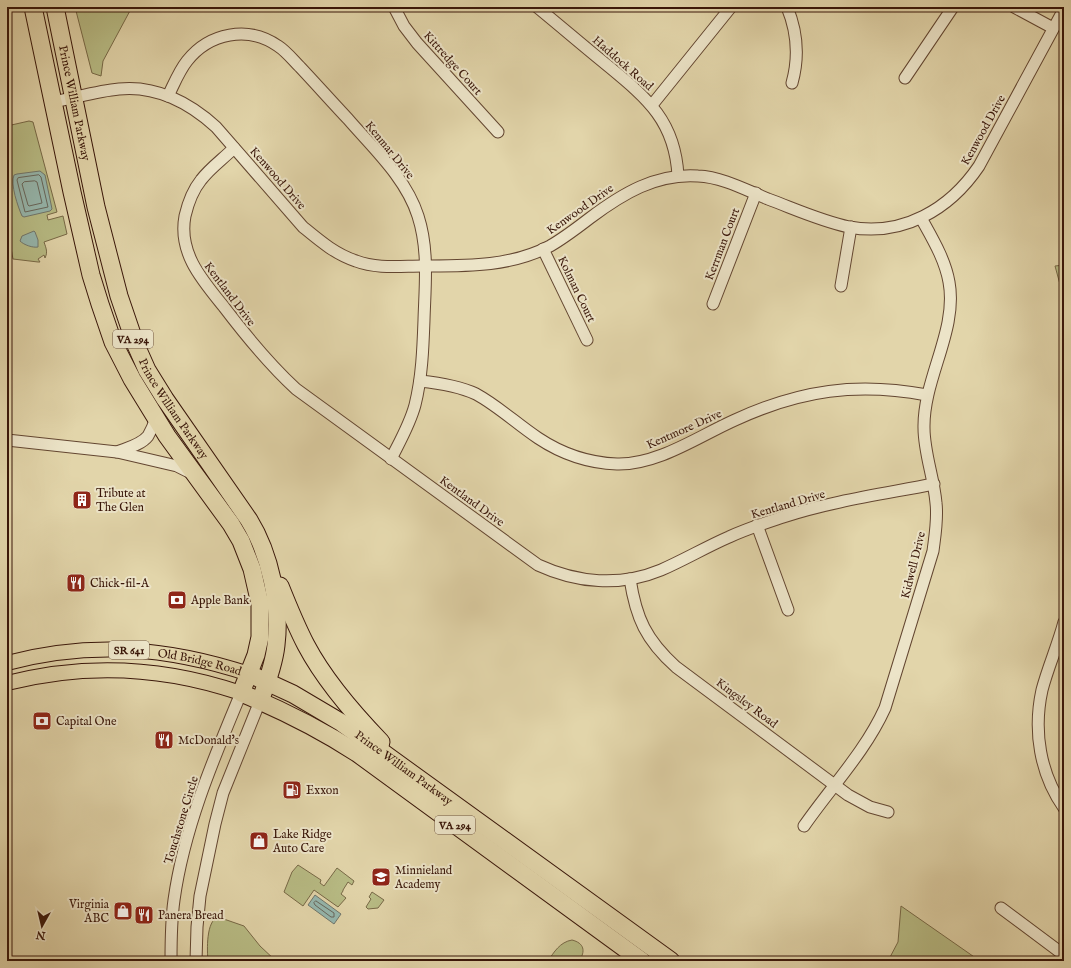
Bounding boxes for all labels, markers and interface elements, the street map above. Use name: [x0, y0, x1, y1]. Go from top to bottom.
street label: Kittredge Court: [420, 28, 485, 98]
street label: Haddock Road: [589, 33, 657, 94]
street label: Prince William Parkway: [55, 44, 93, 162]
street label: Kenwood Drive: [958, 92, 1009, 168]
street label: Kenmar Drive: [362, 118, 418, 183]
street label: Kenwood Drive: [246, 144, 309, 213]
street label: Kenwood Drive: [544, 181, 617, 238]
street label: Kerrman Court: [702, 206, 743, 282]
street label: Kolman Court: [554, 254, 599, 325]
street label: Kentland Drive: [201, 259, 259, 330]
road number: VA 294: [113, 330, 153, 348]
street label: Prince William Parkway: [135, 356, 211, 462]
street label: Kentmore Drive: [644, 406, 725, 453]
street label: Kentland Drive: [436, 473, 507, 530]
place label: Tribute at The Glen: [96, 486, 146, 515]
street label: Kentland Drive: [749, 487, 827, 522]
building icon: Tribute at The Glen: [71, 489, 93, 511]
street label: Kidwell Drive: [898, 530, 929, 600]
restaurant icon: Chick-fil-A: [65, 572, 87, 594]
place label: Chick-fil-A: [90, 576, 150, 591]
bank icon: Apple Bank: [166, 589, 188, 611]
place label: Apple Bank: [190, 593, 250, 609]
road number: SR 641: [109, 641, 149, 659]
street label: Old Bridge Road: [157, 646, 244, 679]
street label: Kingsley Road: [713, 675, 781, 732]
bank icon: Capital One: [31, 710, 53, 732]
place label: Capital One: [56, 714, 117, 730]
street label: Prince William Parkway: [352, 728, 456, 809]
restaurant icon: McDonald's: [153, 729, 175, 751]
place label: McDonald's: [178, 733, 239, 748]
street label: Touchstone Circle: [161, 774, 202, 866]
fuel station icon: Exxon: [281, 779, 303, 801]
place label: Exxon: [306, 783, 339, 798]
road number: VA 294: [435, 816, 475, 834]
place label: Lake Ridge Auto Care: [272, 827, 332, 856]
shop icon: Lake Ridge Auto Care: [248, 830, 270, 852]
place label: Minnieland Academy: [394, 863, 453, 892]
school or university icon: Minnieland Academy: [370, 866, 392, 888]
place label: Virginia ABC: [68, 897, 110, 926]
shop icon: Virginia ABC: [112, 900, 134, 922]
restaurant icon: Panera Bread: [133, 904, 155, 926]
north arrow: [22, 906, 62, 946]
place label: Panera Bread: [158, 908, 224, 923]
text: N: [35, 927, 47, 943]

